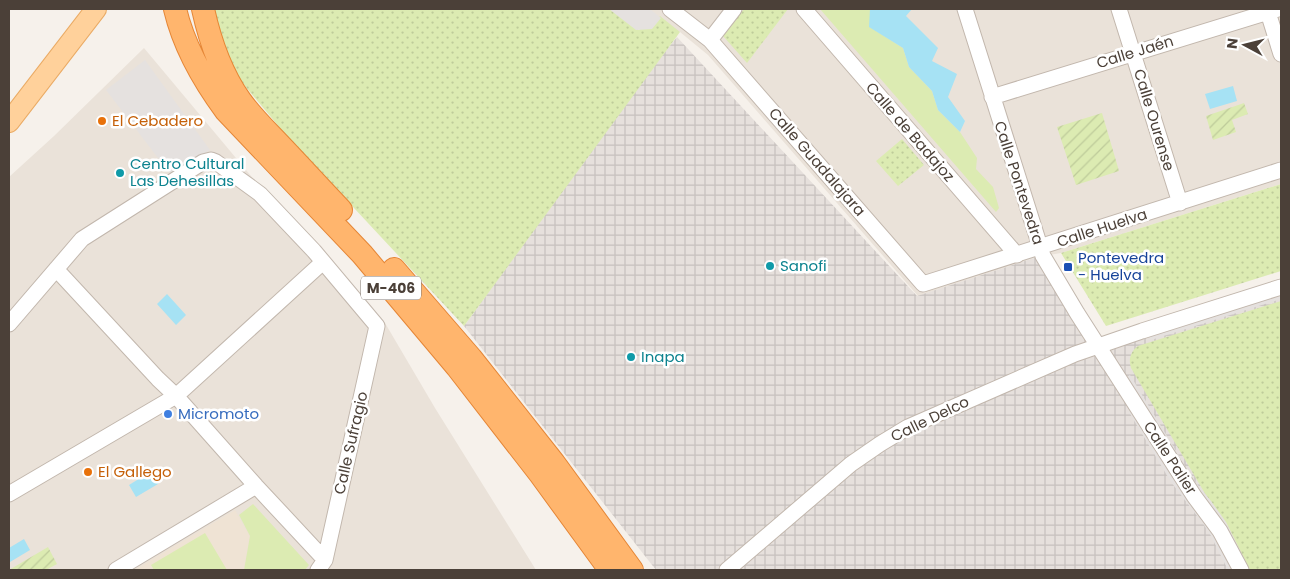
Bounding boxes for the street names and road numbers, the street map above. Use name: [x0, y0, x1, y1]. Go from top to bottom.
street label: Calle Jaén: [1094, 30, 1176, 73]
street label: Calle Ourense: [1129, 66, 1180, 173]
street label: Calle de Badajoz: [861, 77, 960, 186]
street label: Calle Guadalajara: [764, 103, 870, 220]
street label: Calle Pontevedra: [990, 118, 1049, 247]
street label: Calle Huelva: [1054, 203, 1150, 252]
road number: M-406: [361, 276, 421, 300]
street label: Calle Sufragio: [328, 389, 373, 496]
street label: Calle Delco: [887, 391, 972, 447]
street label: Calle Palier: [1139, 417, 1202, 499]

